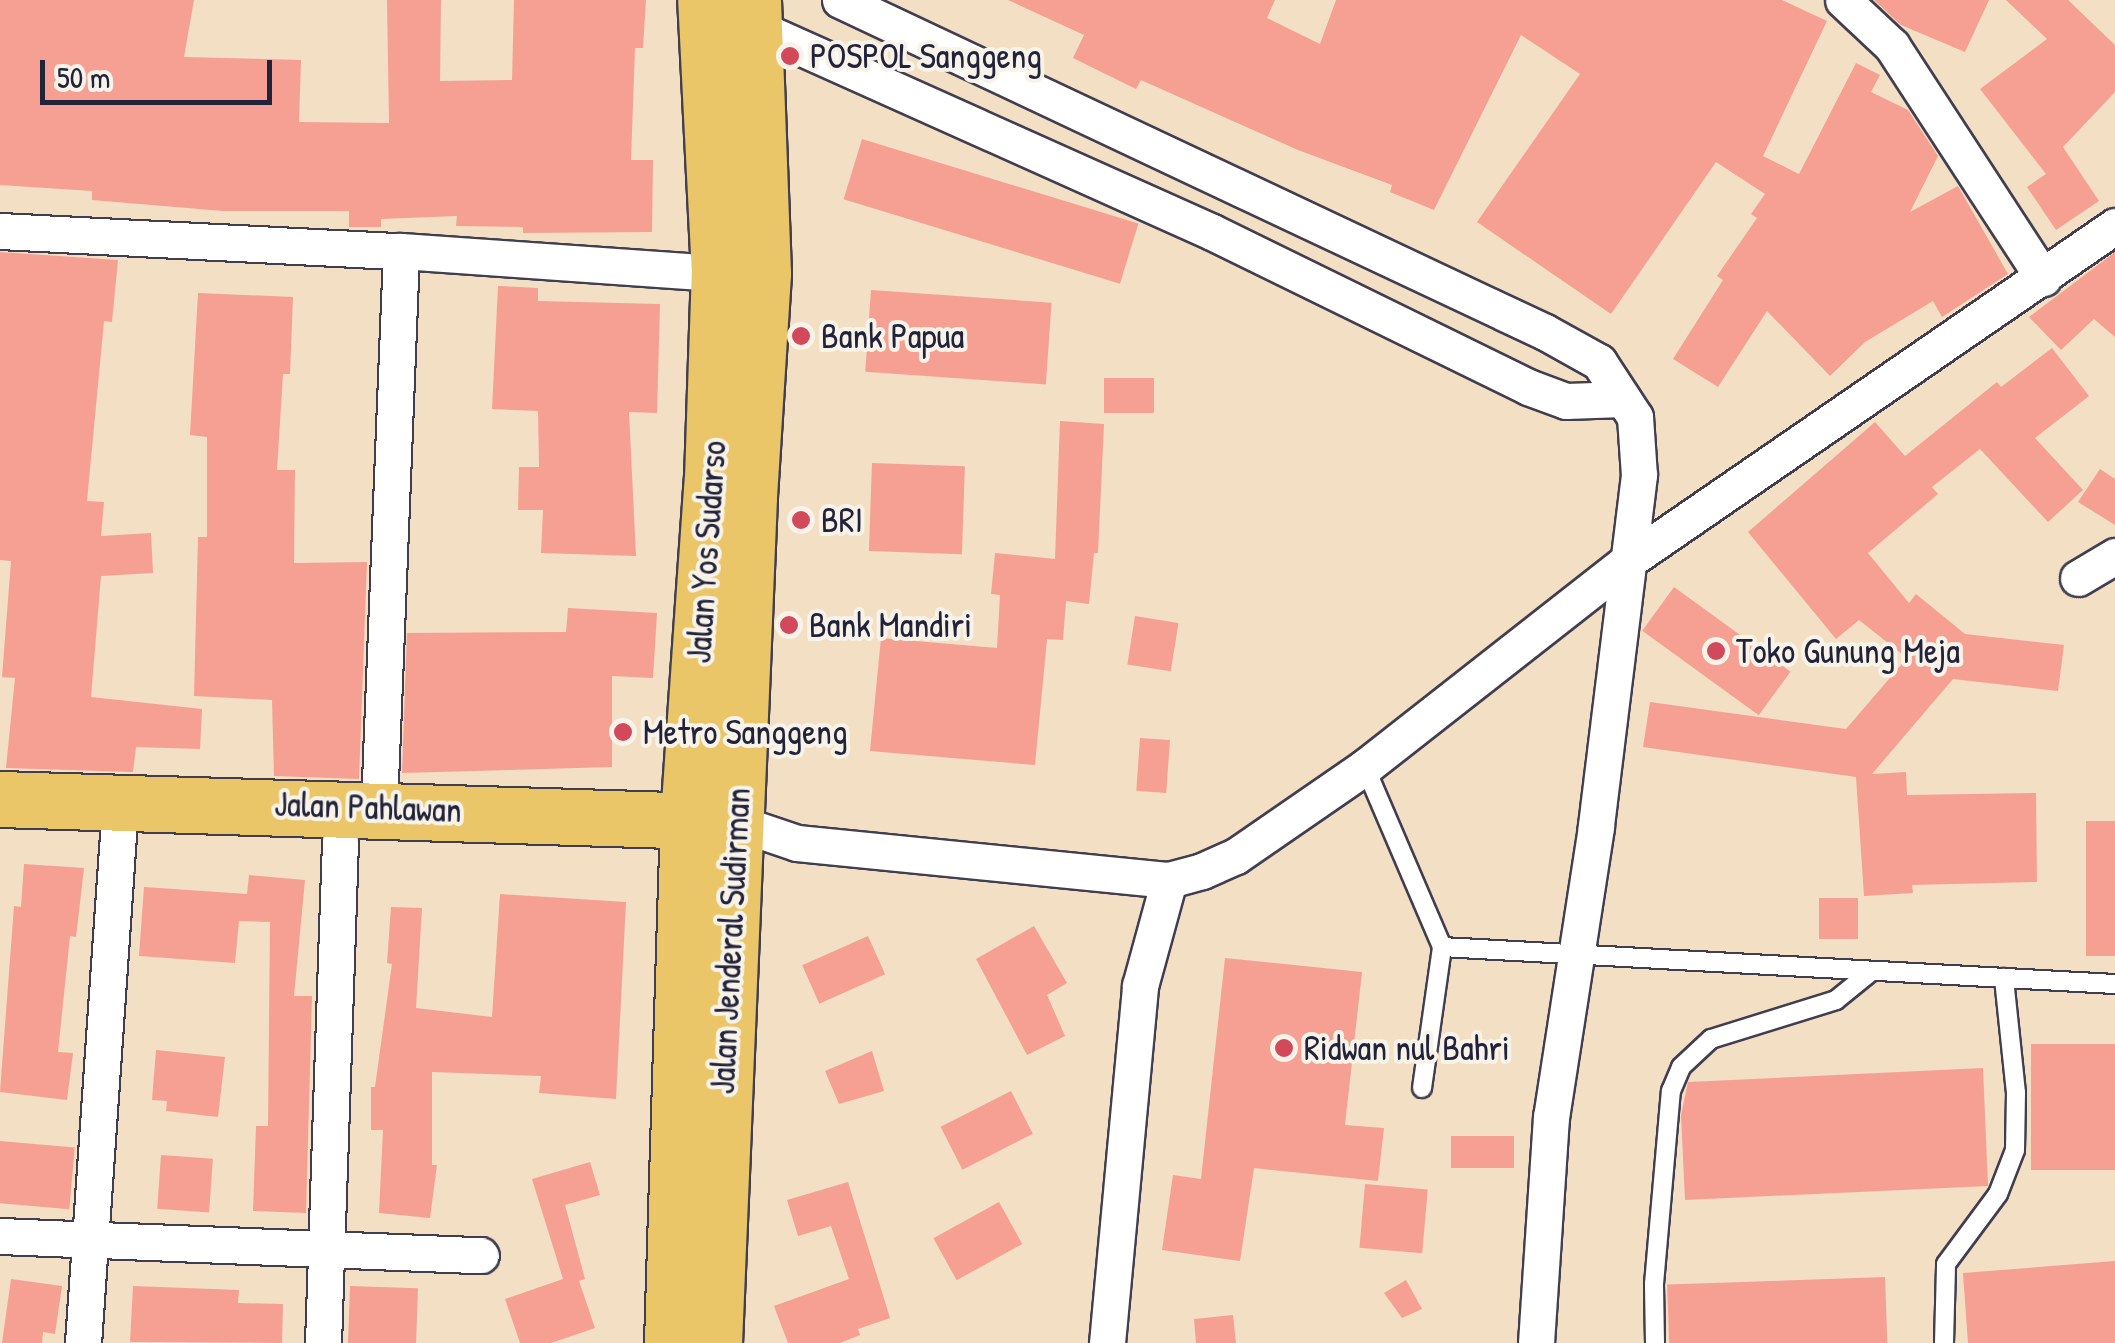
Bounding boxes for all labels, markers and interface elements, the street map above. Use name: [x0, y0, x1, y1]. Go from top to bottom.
place label: POSPOL Sanggeng: [810, 35, 1042, 77]
scale bar: [45, 40, 278, 102]
marker: POSPOL Sanggeng: [779, 45, 801, 67]
text: 50 m: [57, 57, 110, 97]
place label: Bank Papua: [821, 315, 964, 357]
marker: Bank Papua: [790, 325, 812, 347]
street label: Jalan Yos Sudarso: [677, 439, 735, 665]
place label: BRI: [821, 499, 863, 541]
marker: BRI: [790, 509, 812, 531]
place label: Bank Mandiri: [809, 604, 972, 646]
marker: Bank Mandiri: [778, 614, 800, 636]
place label: Toko Gunung Meja: [1736, 630, 1960, 672]
marker: Toko Gunung Meja: [1705, 640, 1727, 662]
place label: Metro Sanggeng: [643, 711, 848, 753]
marker: Metro Sanggeng: [612, 721, 634, 743]
street label: Jalan Pahlawan: [274, 783, 462, 831]
street label: Jalan Jenderal Sudirman: [701, 787, 759, 1095]
place label: Ridwan nul Bahri: [1304, 1027, 1510, 1069]
marker: Ridwan nul Bahri: [1273, 1037, 1295, 1059]

